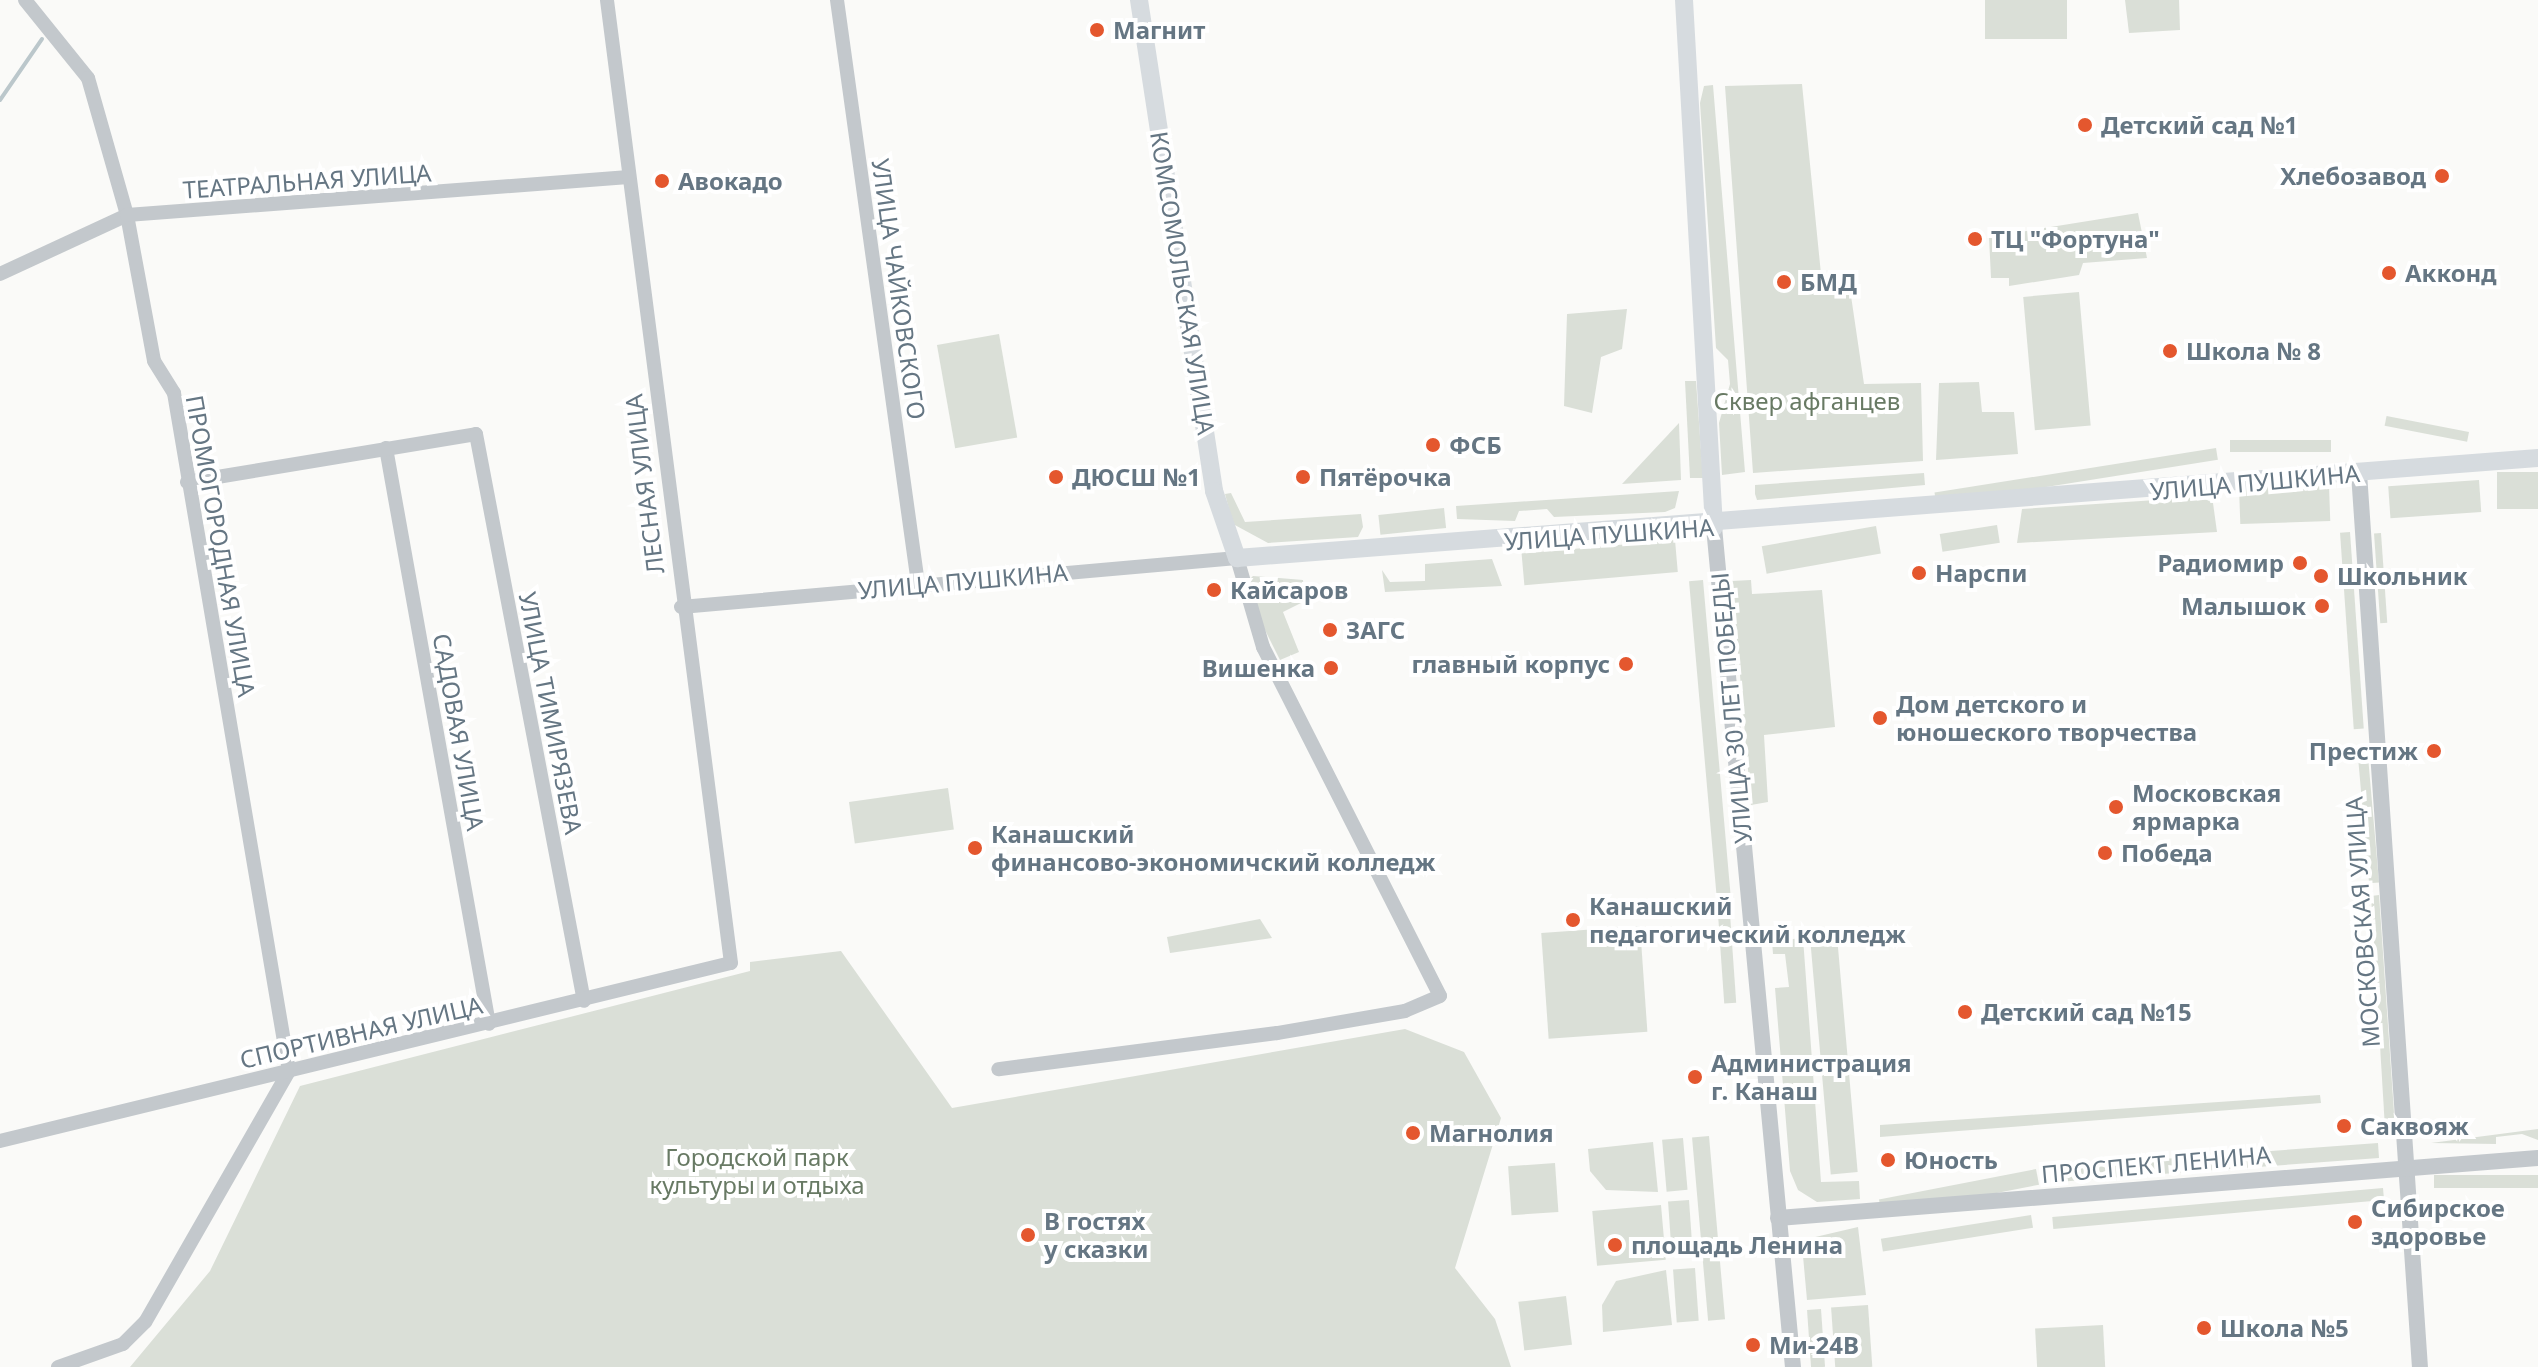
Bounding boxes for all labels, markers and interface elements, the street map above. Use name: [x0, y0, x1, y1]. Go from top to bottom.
place label: Магнит: [1113, 16, 1205, 44]
marker: Магнит: [1088, 21, 1106, 39]
place label: Детский сад №1: [2101, 111, 2298, 139]
marker: Детский сад №1: [2076, 116, 2094, 134]
street label: КОМСОМОЛЬСКАЯ УЛИЦА: [1145, 129, 1221, 437]
street label: УЛИЦА ЧАЙКОВСКОГО: [866, 157, 932, 421]
street label: ТЕАТРАЛЬНАЯ УЛИЦА: [182, 158, 432, 204]
place label: Хлебозавод: [2280, 162, 2426, 190]
place label: Авокадо: [678, 167, 783, 195]
marker: Хлебозавод: [2433, 167, 2451, 185]
marker: Авокадо: [653, 172, 671, 190]
place label: ТЦ "Фортуна": [1991, 225, 2160, 253]
marker: ТЦ "Фортуна": [1966, 230, 1984, 248]
place label: Акконд: [2405, 259, 2497, 287]
marker: Акконд: [2380, 264, 2398, 282]
place label: БМД: [1800, 268, 1857, 296]
marker: БМД: [1775, 273, 1793, 291]
place label: Школа № 8: [2186, 337, 2321, 365]
marker: Школа № 8: [2161, 342, 2179, 360]
park label: Сквер афганцев: [1714, 387, 1900, 415]
street label: ПРОМОГОРОДНАЯ УЛИЦА: [180, 393, 262, 699]
street label: ЛЕСНАЯ УЛИЦА: [619, 393, 669, 575]
place label: ФСБ: [1449, 431, 1502, 459]
marker: ФСБ: [1424, 436, 1442, 454]
street label: УЛИЦА ПУШКИНА: [2149, 458, 2361, 506]
place label: ДЮСШ №1: [1072, 463, 1201, 491]
place label: Пятёрочка: [1319, 463, 1452, 491]
marker: ДЮСШ №1: [1047, 468, 1065, 486]
marker: Пятёрочка: [1294, 468, 1312, 486]
street label: УЛИЦА ПУШКИНА: [1503, 512, 1715, 556]
place label: Радиомир: [2157, 549, 2284, 577]
marker: Радиомир: [2291, 554, 2309, 572]
street label: УЛИЦА ПУШКИНА: [857, 557, 1069, 605]
place label: Нарспи: [1935, 559, 2027, 587]
place label: Школьник: [2337, 562, 2468, 590]
marker: Нарспи: [1910, 564, 1928, 582]
marker: Школьник: [2312, 567, 2330, 585]
street label: УЛИЦА 30 ЛЕТ ПОБЕДЫ: [1705, 571, 1757, 845]
place label: Кайсаров: [1230, 576, 1348, 604]
marker: Кайсаров: [1205, 581, 1223, 599]
street label: УЛИЦА ТИМИРЯЗЕВА: [513, 589, 589, 837]
place label: Малышок: [2181, 592, 2306, 620]
marker: Малышок: [2313, 597, 2331, 615]
place label: ЗАГС: [1346, 616, 1405, 644]
marker: ЗАГС: [1321, 621, 1339, 639]
street label: САДОВАЯ УЛИЦА: [427, 631, 491, 833]
place label: главный корпус: [1411, 650, 1610, 678]
place label: Вишенка: [1202, 654, 1315, 682]
marker: главный корпус: [1617, 655, 1635, 673]
marker: Вишенка: [1322, 659, 1340, 677]
place label: Дом детского и юношеского творчества: [1896, 690, 2197, 746]
marker: Дом детского и юношеского творчества: [1871, 709, 1889, 727]
place label: Престиж: [2309, 737, 2418, 765]
marker: Престиж: [2425, 742, 2443, 760]
place label: Московская ярмарка: [2132, 779, 2281, 835]
street label: МОСКОВСКАЯ УЛИЦА: [2339, 796, 2385, 1048]
marker: Московская ярмарка: [2107, 798, 2125, 816]
place label: Канашский финансово-экономичский колледж: [991, 820, 1435, 876]
marker: Канашский финансово-экономичский колледж: [966, 839, 984, 857]
place label: Победа: [2121, 839, 2213, 867]
marker: Победа: [2096, 844, 2114, 862]
place label: Канашский педагогический колледж: [1589, 892, 1906, 948]
marker: Канашский педагогический колледж: [1564, 911, 1582, 929]
street label: СПОРТИВНАЯ УЛИЦА: [237, 990, 485, 1074]
place label: Детский сад №15: [1981, 998, 2192, 1026]
marker: Детский сад №15: [1956, 1003, 1974, 1021]
place label: Администрация г. Канаш: [1711, 1049, 1912, 1105]
marker: Администрация г. Канаш: [1686, 1068, 1704, 1086]
place label: Саквояж: [2360, 1112, 2469, 1140]
marker: Саквояж: [2335, 1117, 2353, 1135]
place label: Магнолия: [1429, 1119, 1554, 1147]
marker: Магнолия: [1404, 1124, 1422, 1142]
street label: ПРОСПЕКТ ЛЕНИНА: [2040, 1140, 2272, 1188]
park label: Городской парк культуры и отдыха: [649, 1143, 865, 1199]
place label: Юность: [1904, 1146, 1998, 1174]
marker: Юность: [1879, 1151, 1897, 1169]
place label: Сибирское здоровье: [2371, 1194, 2505, 1250]
place label: В гостях у сказки: [1044, 1207, 1148, 1263]
marker: Сибирское здоровье: [2346, 1213, 2364, 1231]
marker: В гостях у сказки: [1019, 1226, 1037, 1244]
place label: площадь Ленина: [1631, 1231, 1843, 1259]
marker: площадь Ленина: [1606, 1236, 1624, 1254]
place label: Школа №5: [2220, 1314, 2349, 1342]
marker: Школа №5: [2195, 1319, 2213, 1337]
place label: Ми-24В: [1769, 1331, 1859, 1359]
marker: Ми-24В: [1744, 1336, 1762, 1354]

